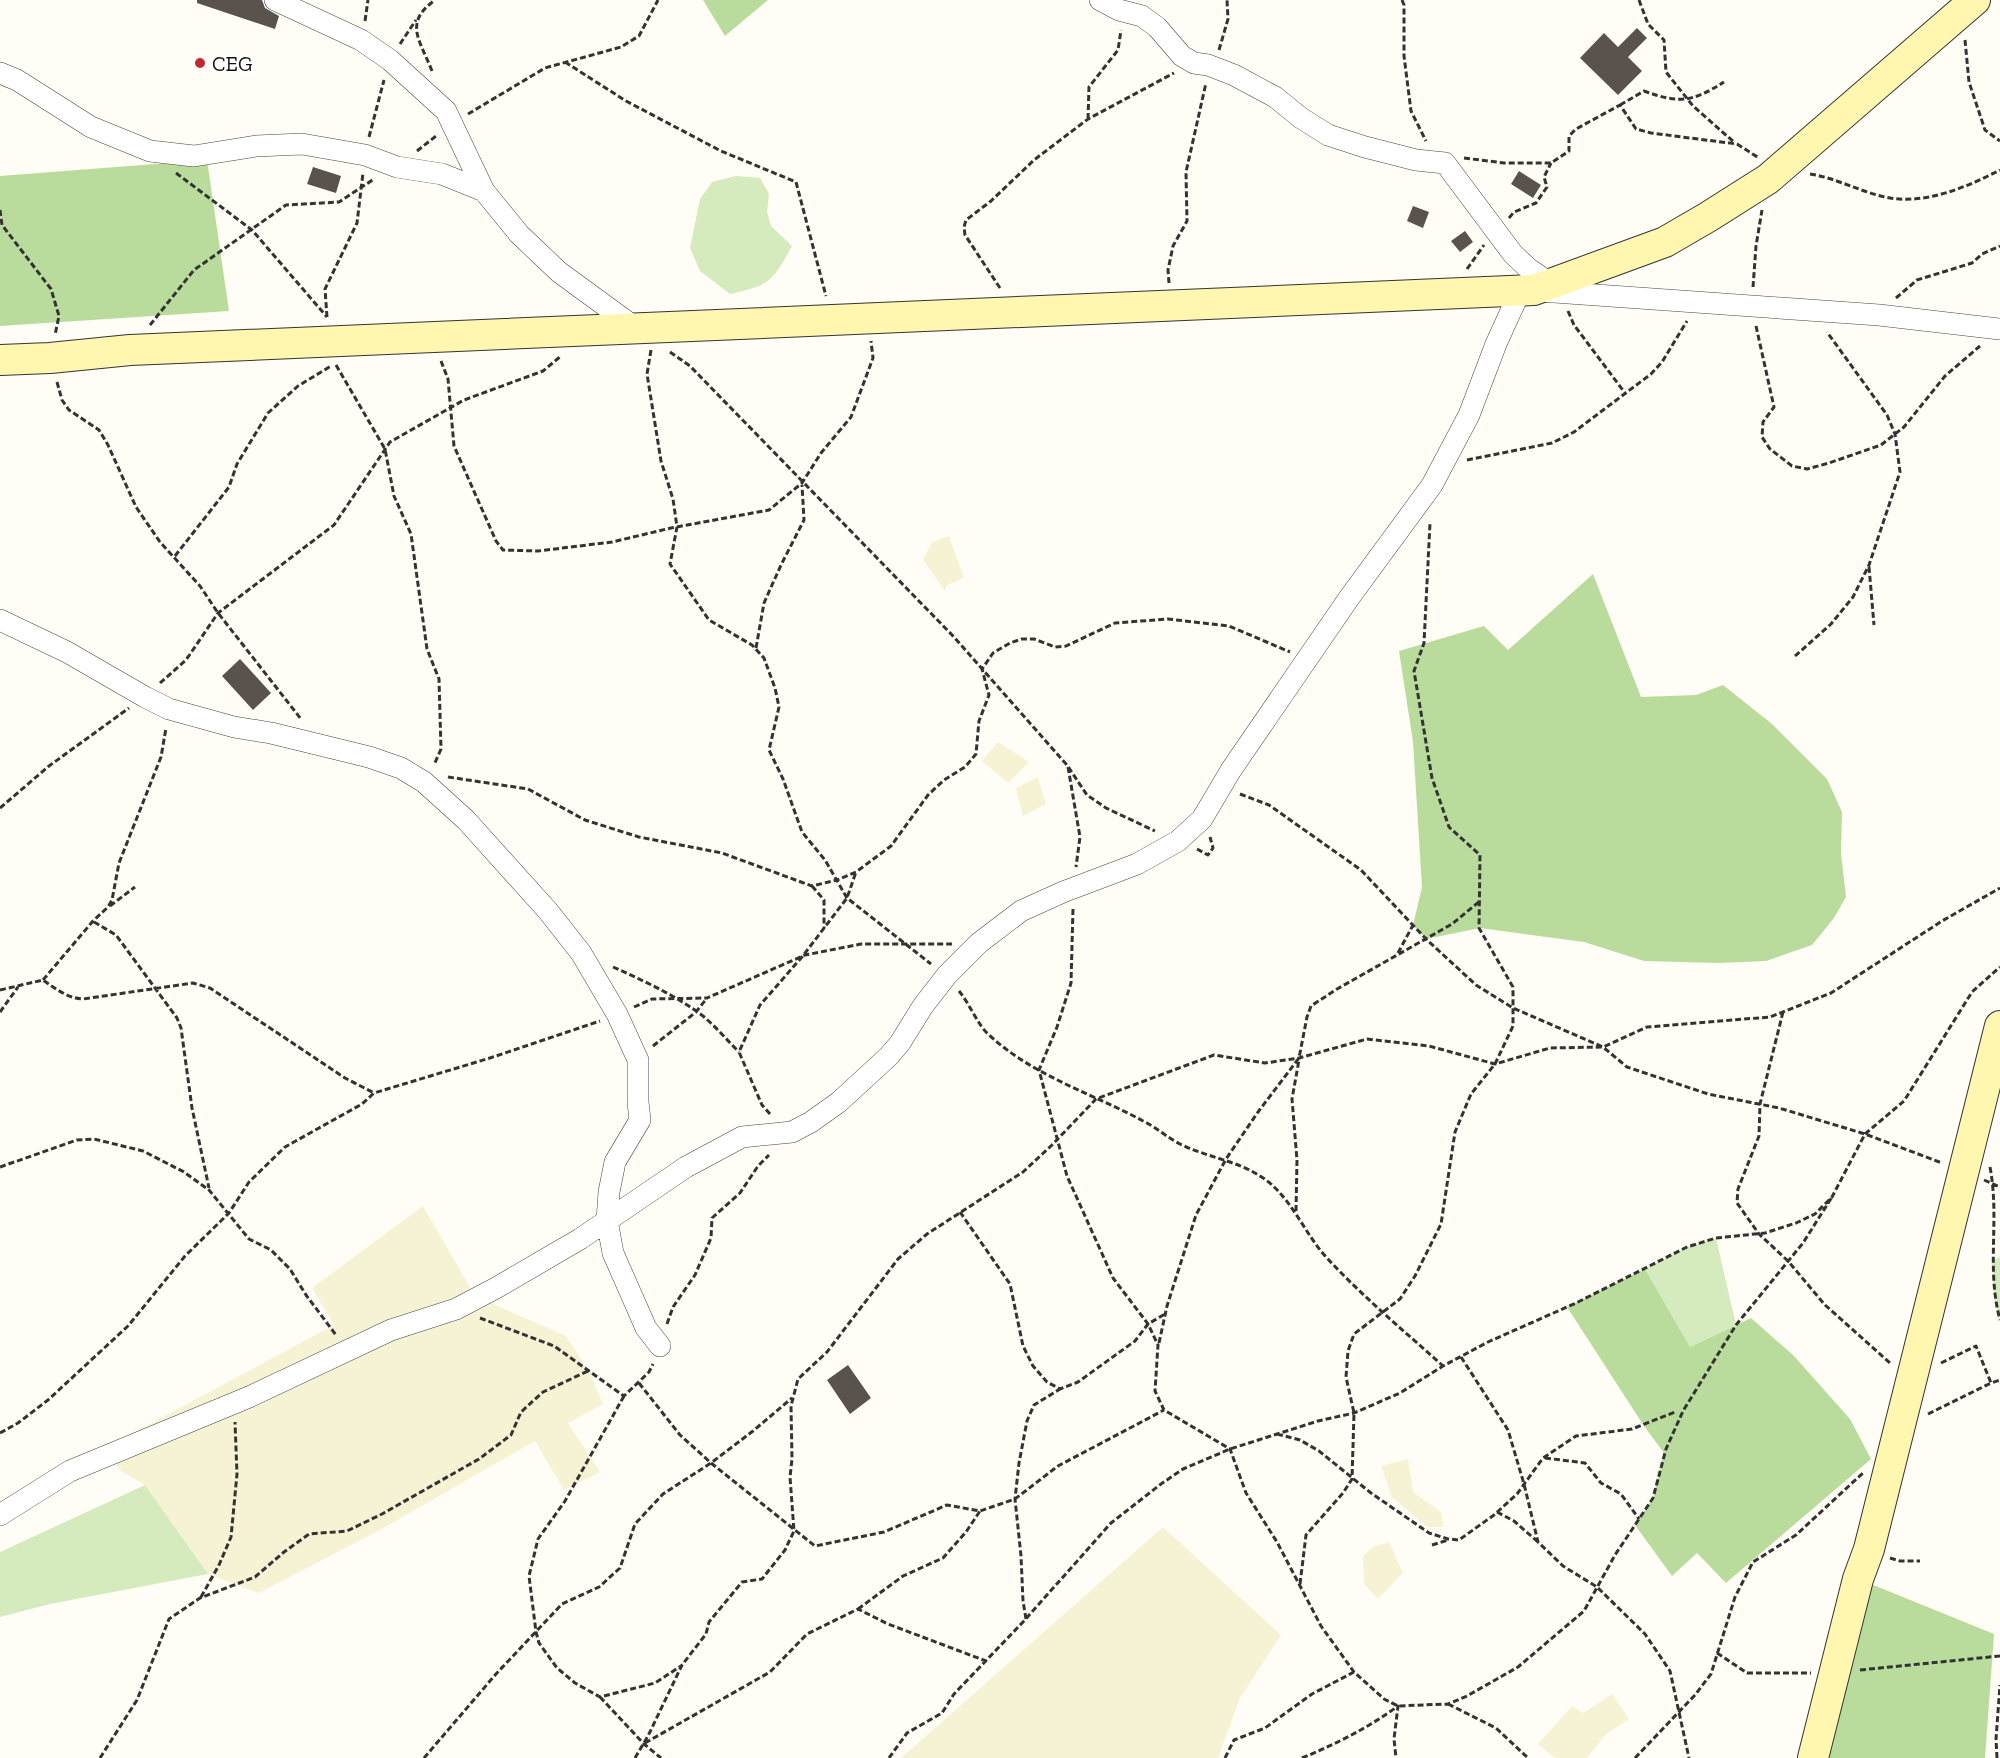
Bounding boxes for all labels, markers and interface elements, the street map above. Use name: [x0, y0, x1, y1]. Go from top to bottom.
place label: CEG: [212, 51, 252, 76]
marker: CEG: [193, 56, 207, 70]

